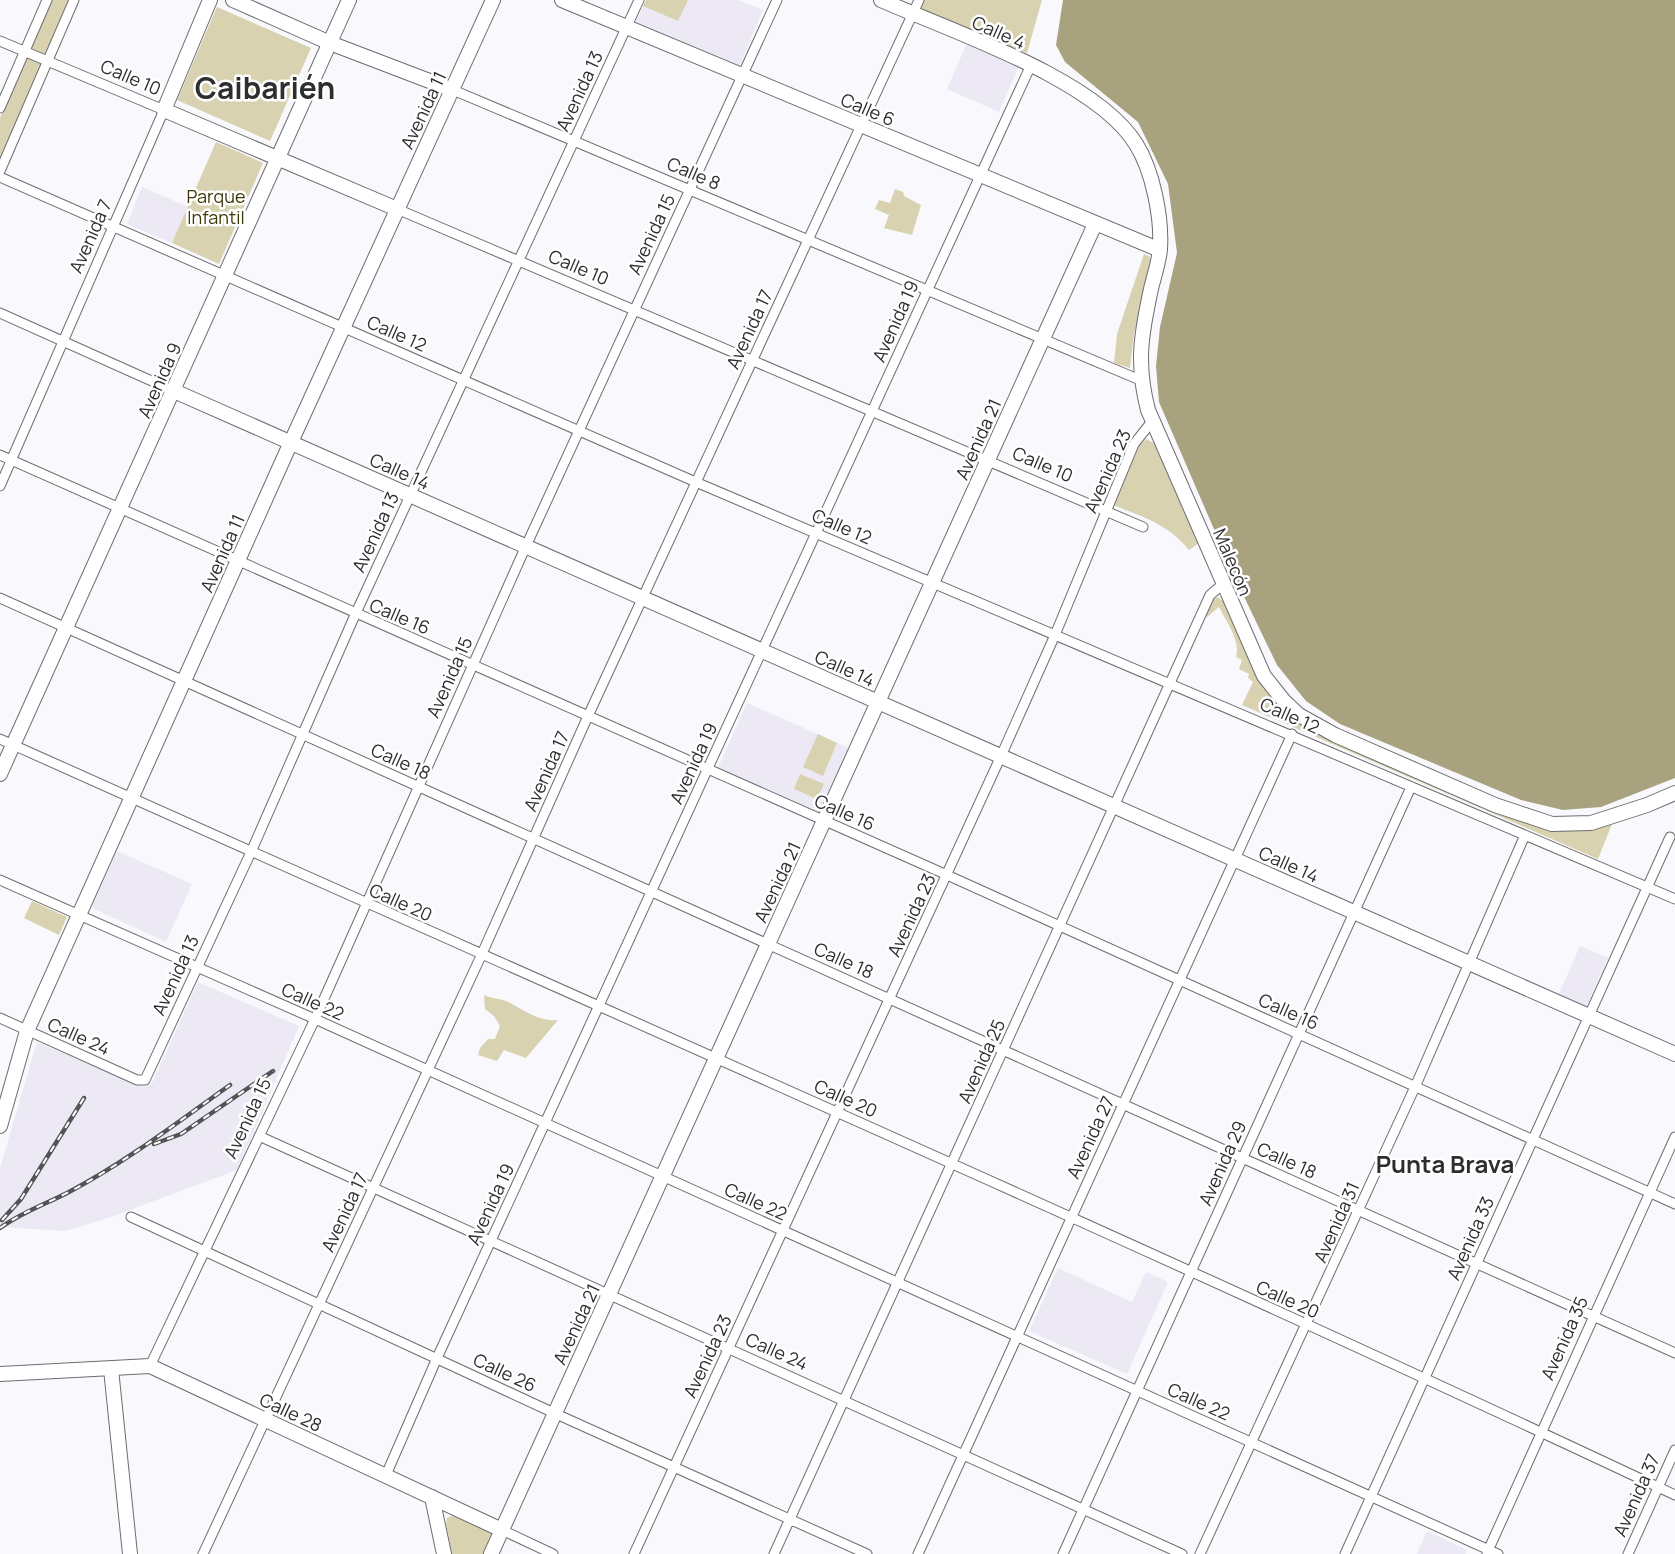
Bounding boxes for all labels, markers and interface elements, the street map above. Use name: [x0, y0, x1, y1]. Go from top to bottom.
street label: Calle 4: [969, 10, 1029, 54]
street label: Avenida 13: [550, 47, 608, 135]
street label: Calle 10: [97, 54, 165, 100]
district label: Caibarién: [195, 67, 335, 108]
street label: Avenida 11: [395, 67, 451, 153]
street label: Calle 6: [837, 87, 899, 131]
street label: Calle 8: [664, 151, 724, 195]
park label: Parque Infantil: [187, 184, 245, 229]
street label: Avenida 15: [622, 190, 680, 278]
street label: Avenida 7: [63, 196, 117, 276]
street label: Calle 10: [545, 244, 613, 290]
street label: Avenida 19: [866, 276, 924, 366]
street label: Avenida 17: [720, 285, 778, 373]
street label: Calle 12: [363, 309, 431, 357]
street label: Avenida 9: [132, 339, 186, 421]
street label: Avenida 21: [950, 395, 1006, 483]
street label: Avenida 23: [1078, 425, 1136, 517]
street label: Calle 10: [1009, 441, 1077, 487]
street label: Calle 14: [366, 447, 434, 495]
street label: Avenida 13: [346, 488, 404, 576]
street label: Calle 12: [808, 503, 876, 549]
street label: Avenida 11: [194, 510, 250, 596]
street label: Malecón: [1208, 525, 1258, 599]
street label: Calle 16: [366, 593, 434, 639]
street label: Avenida 15: [420, 633, 478, 721]
street label: Calle 14: [811, 644, 879, 692]
street label: Calle 12: [1256, 691, 1324, 739]
street label: Avenida 19: [664, 718, 722, 808]
street label: Avenida 17: [518, 727, 574, 815]
street label: Calle 18: [367, 737, 435, 785]
street label: Calle 16: [811, 788, 879, 836]
street label: Avenida 21: [748, 838, 806, 926]
street label: Calle 14: [1255, 840, 1323, 888]
street label: Avenida 23: [881, 870, 941, 960]
street label: Calle 20: [366, 877, 436, 927]
street label: Avenida 13: [146, 931, 204, 1019]
street label: Calle 18: [810, 936, 878, 984]
street label: Calle 22: [278, 977, 348, 1025]
street label: Calle 16: [1255, 987, 1323, 1035]
street label: Calle 24: [44, 1012, 114, 1060]
street label: Avenida 25: [952, 1015, 1010, 1107]
street label: Calle 20: [811, 1073, 881, 1123]
street label: Avenida 15: [218, 1074, 276, 1162]
street label: Avenida 27: [1060, 1092, 1120, 1182]
street label: Avenida 29: [1193, 1117, 1251, 1209]
street label: Calle 18: [1253, 1136, 1321, 1184]
district label: Punta Brava: [1376, 1147, 1514, 1180]
street label: Avenida 19: [461, 1159, 519, 1249]
street label: Avenida 17: [315, 1168, 373, 1256]
street label: Calle 22: [721, 1177, 791, 1225]
street label: Avenida 31: [1308, 1178, 1364, 1266]
street label: Avenida 33: [1441, 1193, 1499, 1283]
street label: Calle 20: [1253, 1274, 1323, 1324]
street label: Avenida 21: [547, 1280, 605, 1368]
street label: Avenida 35: [1535, 1292, 1593, 1384]
street label: Avenida 23: [677, 1311, 737, 1401]
street label: Calle 24: [742, 1327, 812, 1375]
street label: Calle 26: [470, 1347, 540, 1397]
street label: Calle 22: [1164, 1377, 1234, 1425]
street label: Calle 28: [256, 1387, 326, 1437]
street label: Avenida 37: [1607, 1450, 1665, 1540]

